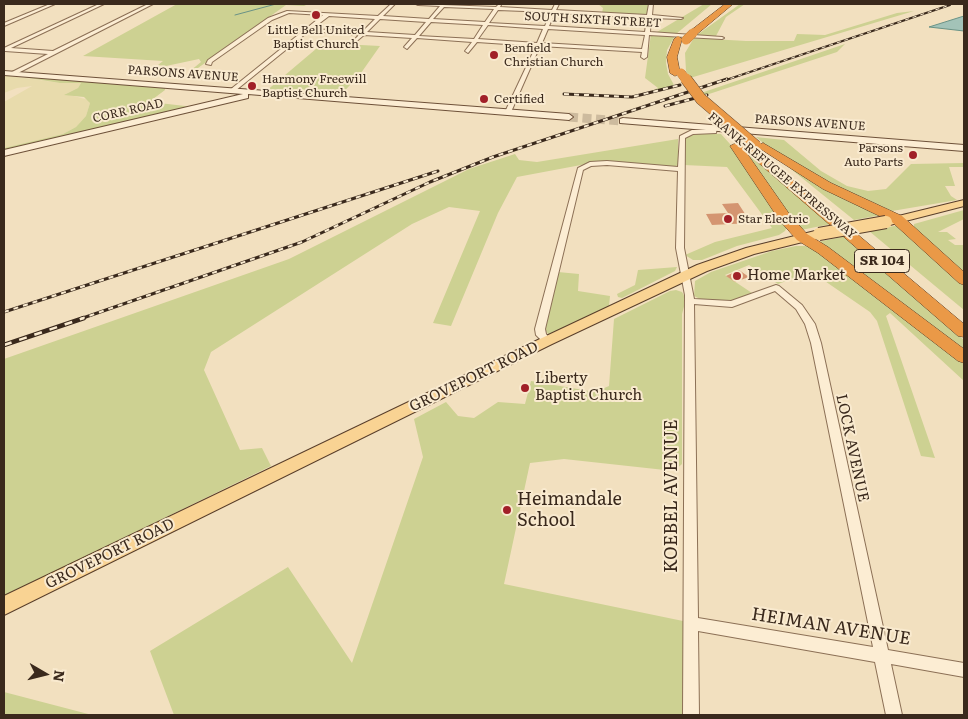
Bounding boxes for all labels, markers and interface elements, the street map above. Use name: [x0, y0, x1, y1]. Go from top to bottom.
marker: Little Bell United Baptist Church: [310, 9, 322, 21]
street label: SOUTH SIXTH STREET: [524, 9, 662, 31]
place label: Little Bell United Baptist Church: [267, 23, 365, 51]
place label: Benfield Christian Church: [504, 41, 604, 69]
marker: Benfield Christian Church: [488, 49, 500, 61]
street label: PARSONS AVENUE: [127, 63, 239, 85]
place label: Harmony Freewill Baptist Church: [262, 72, 367, 100]
marker: Harmony Freewill Baptist Church: [246, 80, 258, 92]
place label: Certified: [494, 92, 544, 106]
marker: Certified: [478, 93, 490, 105]
street label: CORR ROAD: [91, 96, 165, 126]
street label: FRANK-REFUGEE EXPRESSWAY: [705, 110, 859, 242]
street label: PARSONS AVENUE: [754, 112, 866, 134]
place label: Parsons Auto Parts: [844, 141, 903, 169]
marker: Parsons Auto Parts: [907, 149, 919, 161]
place label: Star Electric: [738, 212, 808, 226]
marker: Star Electric: [722, 213, 734, 225]
road number: SR 104: [854, 250, 910, 272]
place label: Home Market: [747, 267, 845, 285]
marker: Home Market: [731, 270, 743, 282]
street label: GROVEPORT ROAD: [407, 338, 541, 416]
place label: Liberty Baptist Church: [535, 370, 642, 405]
marker: Liberty Baptist Church: [519, 382, 531, 394]
street label: LOCK AVENUE: [832, 392, 872, 504]
street label: KOEBEL AVENUE: [661, 419, 683, 573]
place label: Heimandale School: [517, 489, 622, 532]
marker: Heimandale School: [501, 504, 513, 516]
street label: GROVEPORT ROAD: [43, 515, 177, 593]
street label: HEIMAN AVENUE: [750, 604, 912, 650]
north arrow: [20, 649, 70, 699]
text: N: [49, 669, 71, 683]

